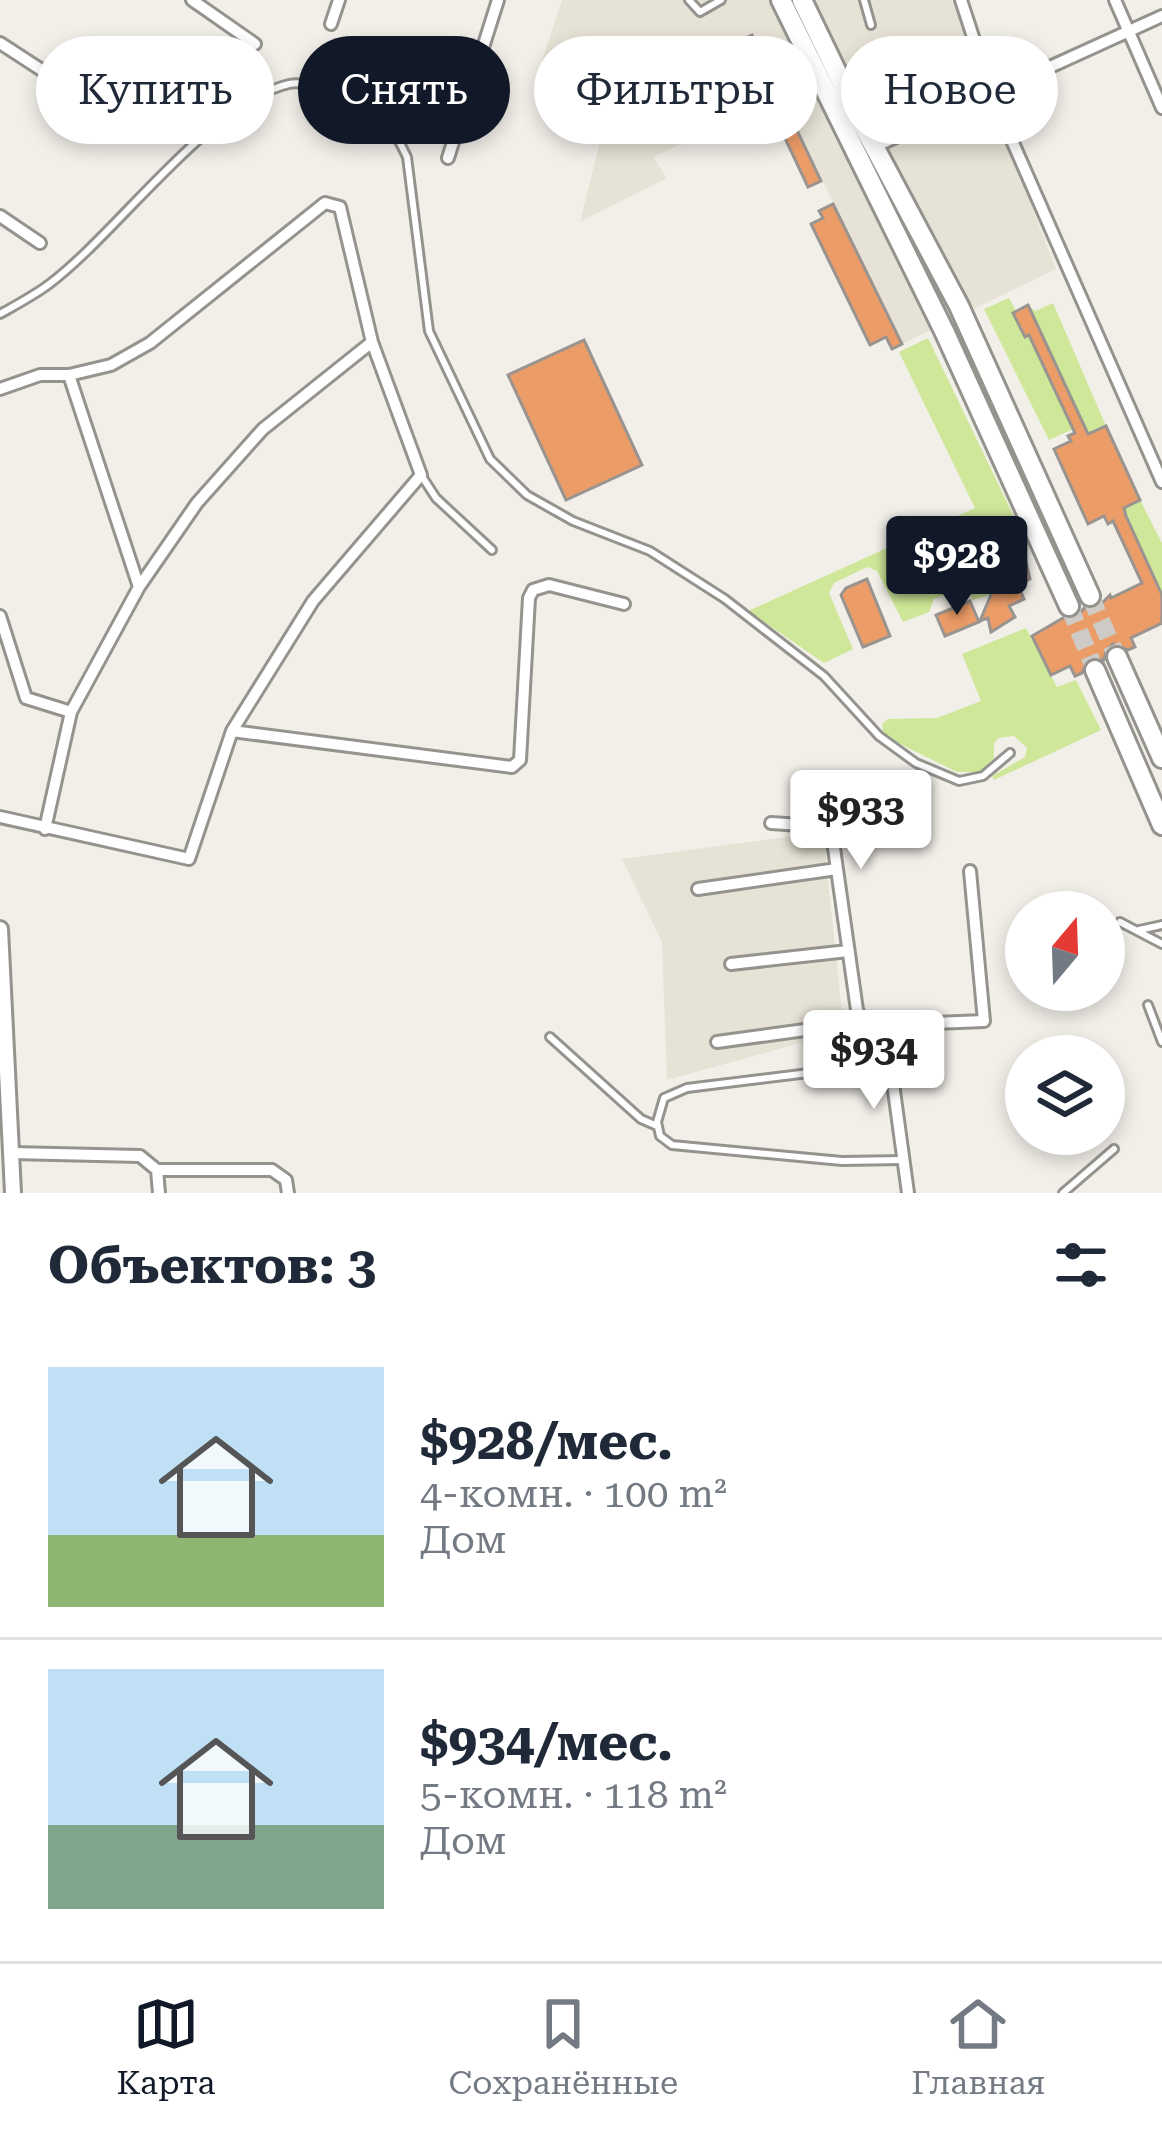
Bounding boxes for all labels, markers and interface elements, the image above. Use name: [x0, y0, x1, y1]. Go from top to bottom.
chip: Купить: [36, 36, 274, 144]
chip: Снять: [298, 36, 510, 144]
chip: Фильтры: [534, 36, 817, 144]
chip: Новое: [841, 36, 1058, 144]
pin: $928: [886, 516, 1028, 618]
text: $928: [913, 532, 1001, 578]
pin: $933: [790, 770, 932, 872]
text: $933: [817, 786, 905, 832]
north arrow: [1005, 891, 1125, 1011]
map controls: [1005, 891, 1125, 1155]
pin: $934: [803, 1010, 945, 1112]
text: $934: [830, 1026, 918, 1072]
button: layers: [1005, 1035, 1125, 1155]
icon: filters: [1048, 1232, 1114, 1298]
text: Объектов: 3: [48, 1236, 376, 1295]
text: $928/мес.: [420, 1412, 673, 1471]
icon: home: [144, 1415, 288, 1559]
text: 4-комн. · 100 m²: [420, 1471, 727, 1517]
text: Дом: [420, 1517, 507, 1563]
text: $934/мес.: [420, 1713, 673, 1772]
icon: home: [144, 1717, 288, 1861]
text: 5-комн. · 118 m²: [420, 1772, 727, 1818]
text: Дом: [420, 1818, 507, 1864]
tab: Карта: [117, 1991, 215, 2102]
tab: Сохранённые: [449, 1991, 678, 2102]
tab: Главная: [911, 1991, 1045, 2102]

